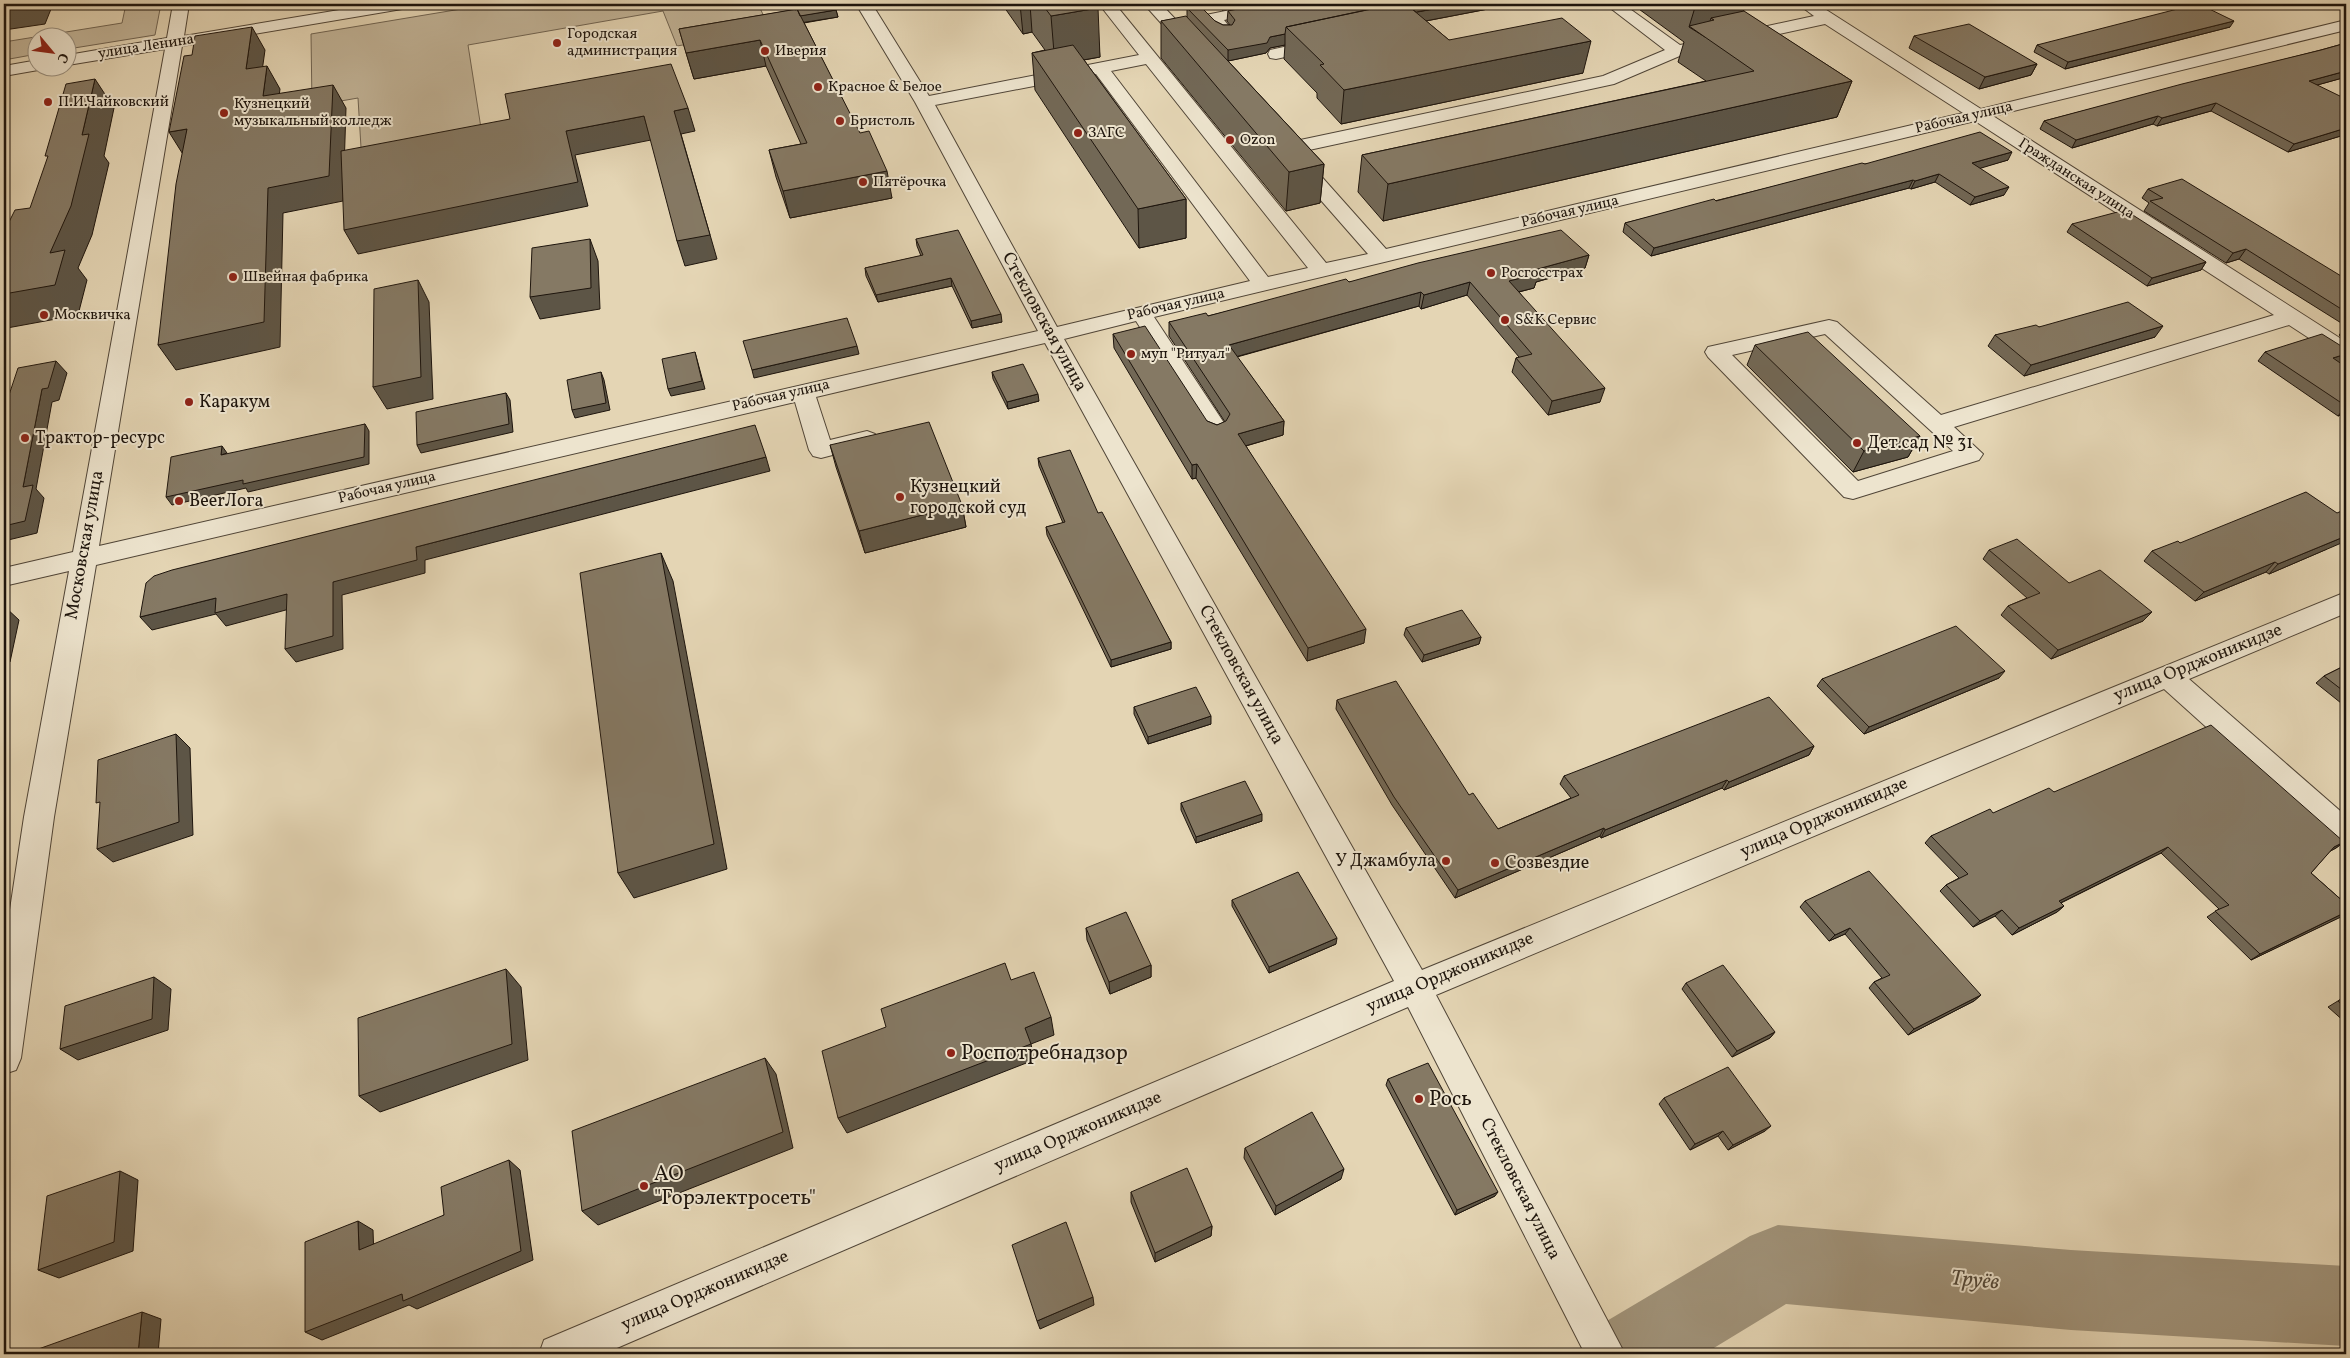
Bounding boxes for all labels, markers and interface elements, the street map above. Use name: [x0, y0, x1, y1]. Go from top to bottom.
place label: Городская администрация: [567, 24, 677, 62]
north arrow: [28, 28, 78, 78]
street label: улица Ленина: [97, 29, 195, 65]
marker: Городская администрация: [551, 37, 563, 49]
place label: Иверия: [775, 41, 827, 62]
marker: Иверия: [759, 45, 771, 57]
text: С: [52, 49, 73, 66]
place label: Красное & Белое: [828, 77, 942, 98]
marker: Красное & Белое: [812, 81, 824, 93]
place label: П.И.Чайковский: [58, 92, 169, 113]
place label: Кузнецкий музыкальный колледж: [234, 94, 392, 132]
marker: П.И.Чайковский: [42, 96, 54, 108]
street label: Рабочая улица: [1913, 97, 2015, 139]
marker: Кузнецкий музыкальный колледж: [218, 107, 230, 119]
place label: Бристоль: [850, 111, 915, 132]
marker: Бристоль: [834, 115, 846, 127]
place label: ЗАГС: [1088, 123, 1125, 144]
marker: ЗАГС: [1072, 127, 1084, 139]
place label: Ozon: [1240, 130, 1275, 151]
street label: Гражданская улица: [2014, 133, 2138, 225]
marker: Ozon: [1224, 134, 1236, 146]
place label: Пятёрочка: [873, 172, 947, 193]
marker: Пятёрочка: [857, 176, 869, 188]
street label: Рабочая улица: [1519, 191, 1621, 233]
street label: Стекловская улица: [995, 248, 1093, 396]
place label: Росгосстрах: [1501, 263, 1583, 284]
place label: Швейная фабрика: [243, 267, 369, 288]
marker: Росгосстрах: [1485, 267, 1497, 279]
marker: Швейная фабрика: [227, 271, 239, 283]
street label: Рабочая улица: [1125, 284, 1227, 326]
place label: Москвичка: [54, 305, 131, 326]
marker: Москвичка: [38, 309, 50, 321]
place label: S&K Сервис: [1515, 310, 1597, 331]
marker: S&K Сервис: [1499, 314, 1511, 326]
place label: муп "Ритуал": [1141, 344, 1230, 365]
marker: муп "Ритуал": [1125, 348, 1137, 360]
street label: Рабочая улица: [730, 375, 832, 417]
place label: Каракум: [199, 390, 270, 415]
marker: Каракум: [183, 396, 195, 408]
place label: Трактор-ресурс: [35, 426, 165, 451]
place label: Дет.сад № 31: [1867, 431, 1973, 456]
marker: Трактор-ресурс: [19, 432, 31, 444]
marker: Дет.сад № 31: [1851, 437, 1863, 449]
street label: Рабочая улица: [336, 467, 438, 509]
street label: Московская улица: [60, 468, 110, 622]
place label: Кузнецкий городской суд: [910, 475, 1026, 521]
place label: BeerЛога: [189, 489, 263, 514]
marker: Кузнецкий городской суд: [894, 491, 906, 503]
marker: BeerЛога: [173, 495, 185, 507]
street label: Стекловская улица: [1192, 601, 1290, 749]
street label: улица Орджоникидзе: [2110, 618, 2286, 708]
street label: улица Орджоникидзе: [1736, 771, 1912, 865]
place label: У Джамбула: [1335, 849, 1436, 874]
place label: Созвездие: [1505, 851, 1589, 876]
marker: У Джамбула: [1440, 855, 1452, 867]
marker: Созвездие: [1489, 857, 1501, 869]
street label: улица Орджоникидзе: [1362, 926, 1538, 1020]
place label: Роспотребнадзор: [961, 1039, 1128, 1068]
marker: Роспотребнадзор: [945, 1047, 957, 1059]
street label: улица Орджоникидзе: [990, 1085, 1166, 1179]
place label: Рось: [1429, 1085, 1472, 1114]
marker: Рось: [1413, 1093, 1425, 1105]
street label: Стекловская улица: [1473, 1114, 1567, 1264]
place label: АО "Горэлектросеть": [654, 1160, 816, 1213]
marker: АО "Горэлектросеть": [638, 1180, 650, 1192]
street label: улица Орджоникидзе: [617, 1244, 793, 1338]
water label: Труёв: [1949, 1263, 2001, 1299]

